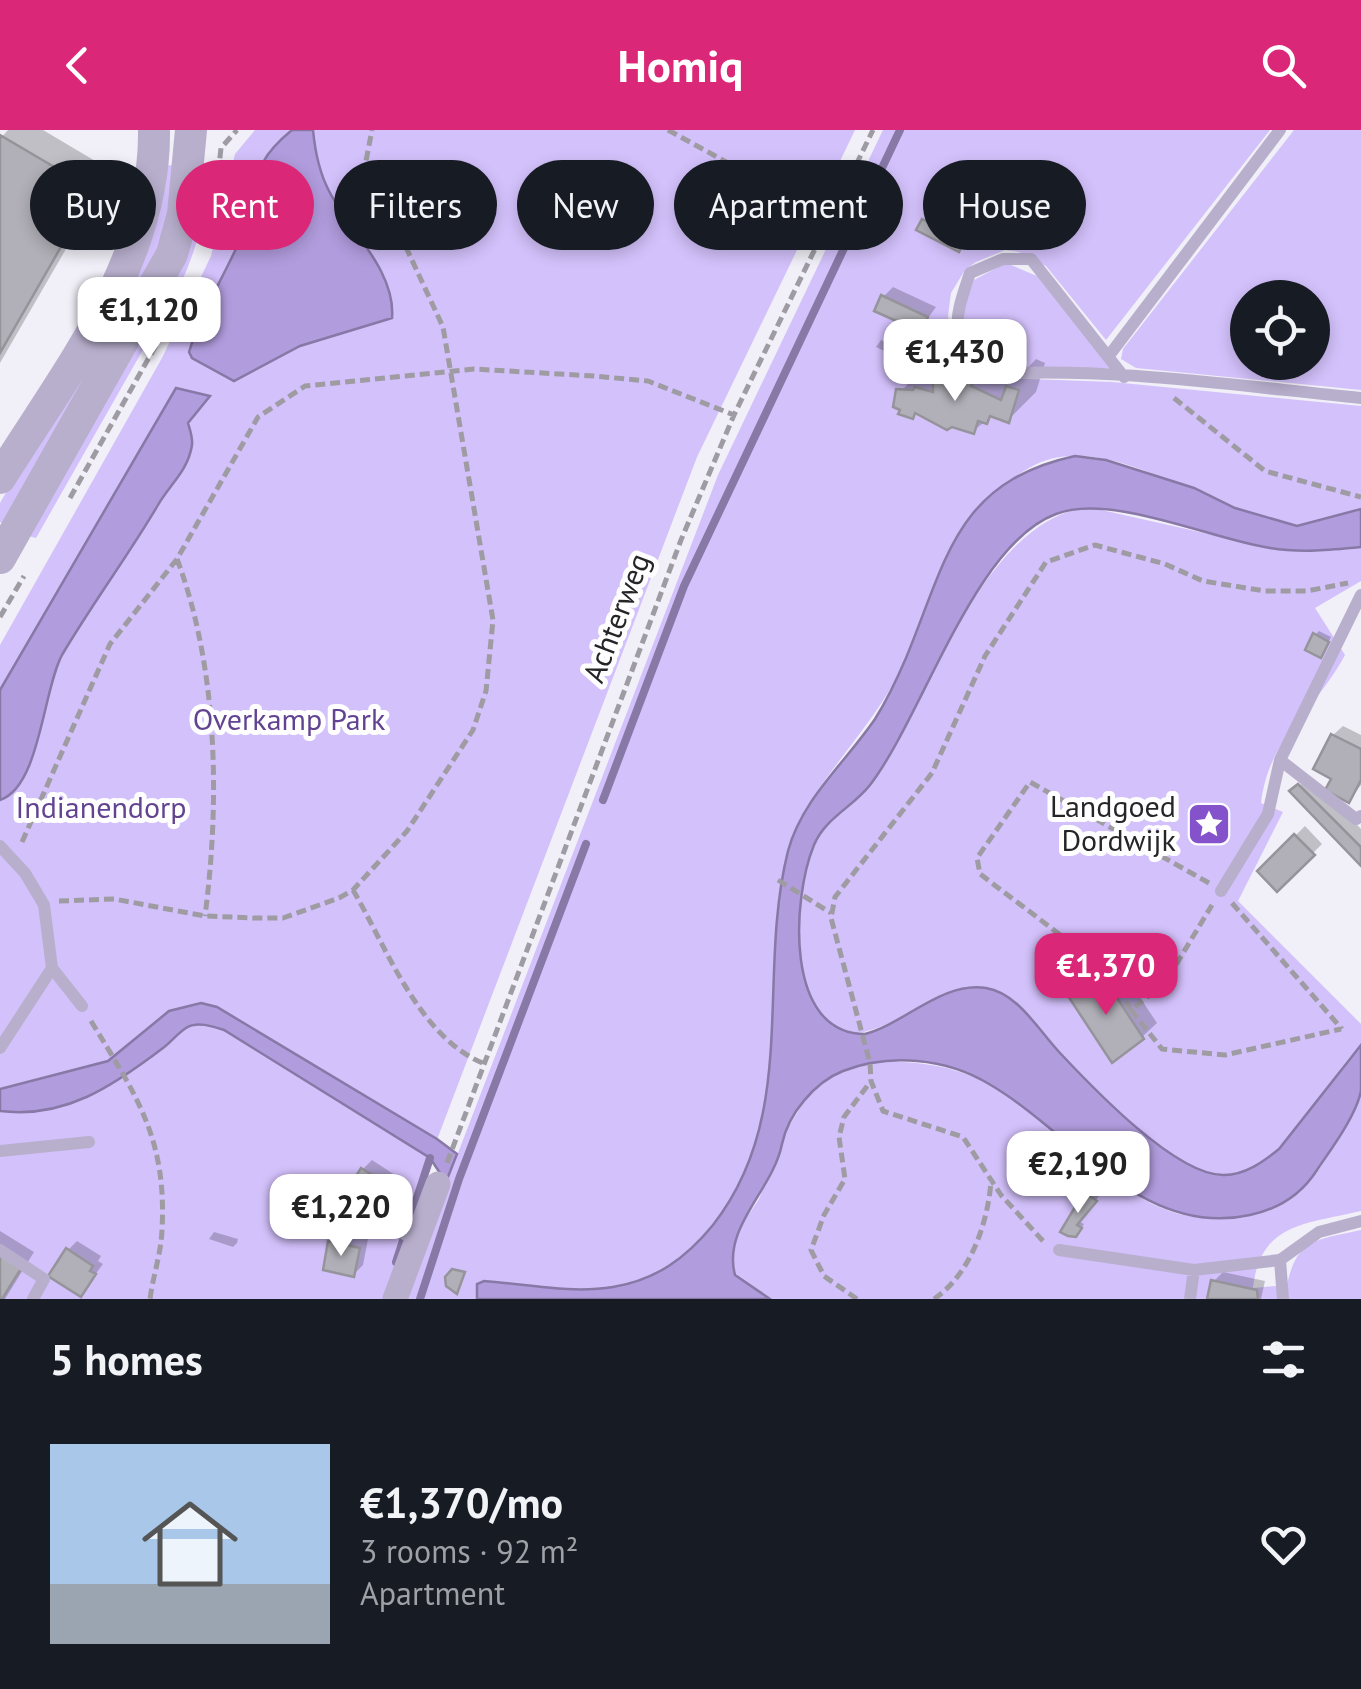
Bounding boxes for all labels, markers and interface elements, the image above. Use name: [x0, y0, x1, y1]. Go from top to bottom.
text: Homiq: [618, 36, 743, 94]
icon: back: [50, 38, 105, 93]
icon: search: [1256, 38, 1311, 93]
chip: Buy: [30, 160, 156, 250]
chip: Rent: [176, 160, 314, 250]
chip: Filters: [334, 160, 497, 250]
chip: New: [517, 160, 654, 250]
chip: Apartment: [674, 160, 903, 250]
chip: House: [923, 160, 1086, 250]
pin: €1,120: [68, 277, 230, 362]
map controls: [1230, 280, 1330, 380]
button: locate: [1230, 280, 1330, 380]
text: €1,120: [100, 288, 198, 330]
pin: €1,430: [874, 319, 1036, 404]
text: €1,430: [906, 330, 1004, 372]
street label: Achterweg: [573, 547, 658, 688]
park label: Overkamp Park: [193, 699, 386, 738]
place label: Landgoed Dordwijk: [1050, 786, 1177, 859]
park label: Indianendorp: [16, 787, 186, 826]
place icon: Landgoed Dordwijk: [1186, 801, 1232, 847]
pin: €1,370: [1025, 933, 1187, 1018]
text: €1,370: [1057, 944, 1155, 986]
pin: €2,190: [997, 1131, 1159, 1216]
text: €2,190: [1029, 1142, 1127, 1184]
pin: €1,220: [260, 1174, 422, 1259]
text: €1,220: [292, 1185, 390, 1227]
text: 5 homes: [50, 1332, 203, 1387]
icon: filters: [1256, 1332, 1311, 1387]
text: €1,370/mo: [360, 1475, 563, 1530]
icon: home: [130, 1484, 250, 1604]
icon: heart: [1256, 1517, 1311, 1572]
text: 3 rooms · 92 m²: [360, 1530, 578, 1572]
text: Apartment: [360, 1572, 505, 1614]

